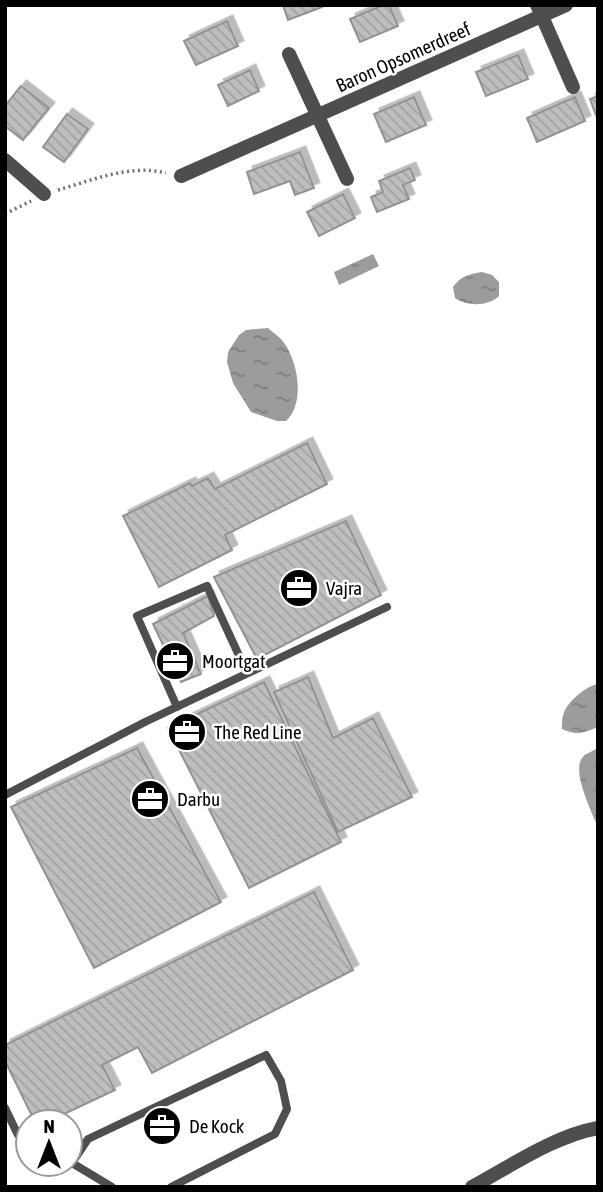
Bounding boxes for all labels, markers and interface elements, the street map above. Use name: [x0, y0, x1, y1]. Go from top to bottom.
street label: Baron Opsomerdreef: [332, 17, 474, 97]
office icon: Vajra: [278, 567, 320, 609]
place label: Vajra: [326, 577, 362, 599]
office icon: Moortgat: [154, 640, 196, 682]
place label: Moortgat: [202, 650, 266, 672]
office icon: The Red Line: [166, 711, 208, 753]
place label: The Red Line: [214, 721, 302, 743]
office icon: Darbu: [129, 778, 171, 820]
place label: Darbu: [177, 788, 220, 810]
office icon: De Kock: [141, 1105, 183, 1147]
north arrow: [14, 1108, 84, 1178]
text: N: [43, 1115, 55, 1137]
place label: De Kock: [189, 1115, 245, 1137]

